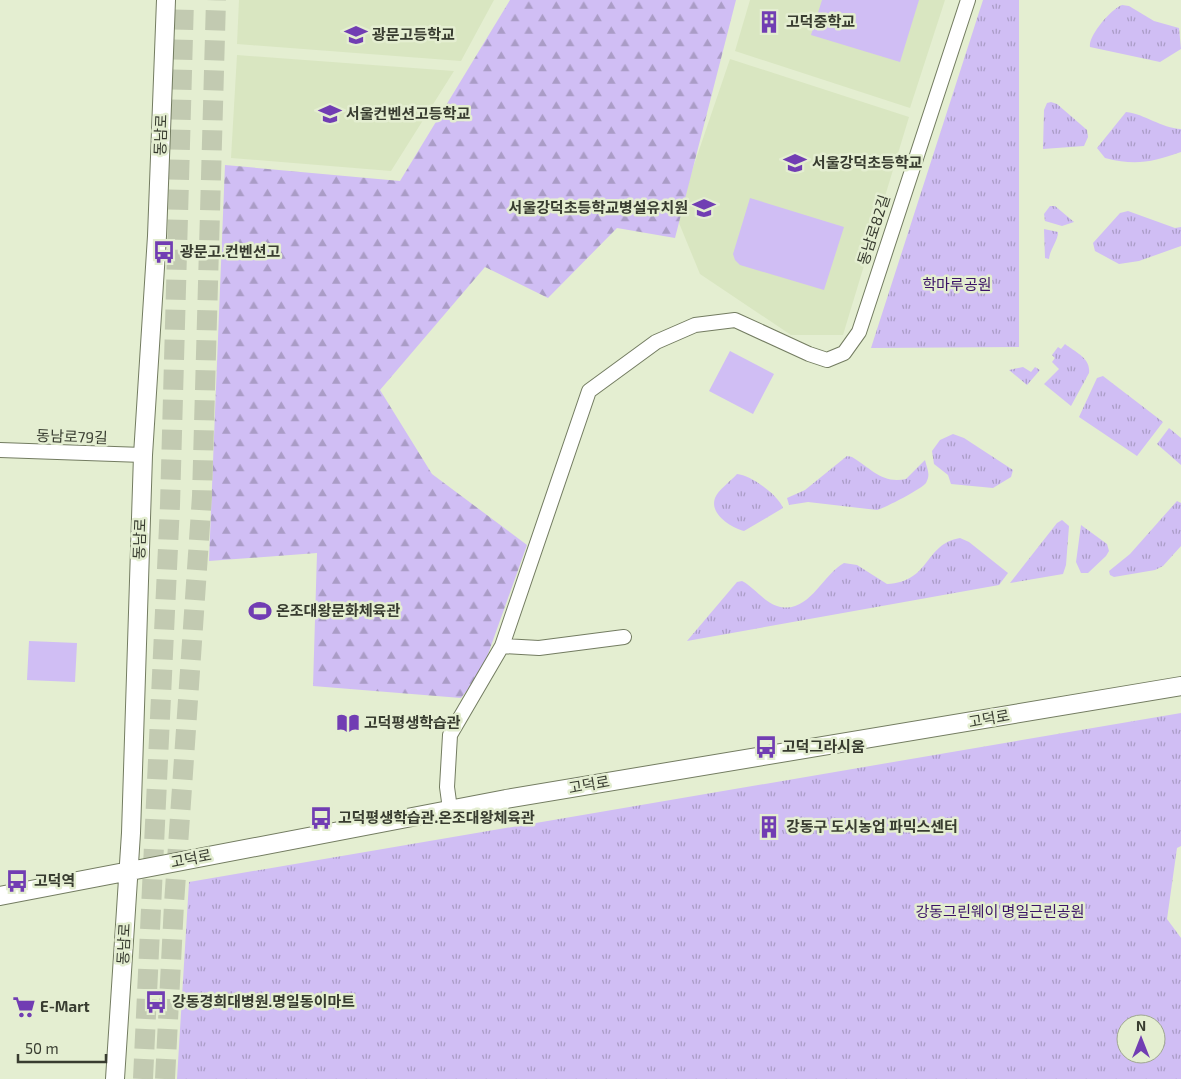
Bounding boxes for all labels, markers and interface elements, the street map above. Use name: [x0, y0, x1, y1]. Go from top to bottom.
building icon: 고덕중학교: [756, 9, 782, 35]
place label: 고덕중학교: [786, 12, 855, 30]
school or university icon: 광문고등학교: [343, 22, 369, 48]
place label: 광문고등학교: [372, 25, 455, 43]
school or university icon: 서울컨벤션고등학교: [317, 101, 343, 127]
place label: 서울컨벤션고등학교: [346, 104, 470, 122]
street label: 동남로: [150, 114, 170, 156]
school or university icon: 서울강덕초등학교: [782, 150, 808, 176]
place label: 서울강덕초등학교: [812, 153, 923, 171]
street label: 동남로82길: [853, 192, 893, 267]
school or university icon: 서울강덕초등학교병설유치원: [691, 195, 717, 221]
place label: 서울강덕초등학교병설유치원: [509, 198, 688, 216]
bus stop icon: 광문고.컨벤션고: [151, 239, 177, 265]
place label: 광문고.컨벤션고: [180, 242, 280, 260]
park label: 학마루공원: [922, 275, 992, 293]
street label: 동남로79길: [36, 426, 108, 446]
street label: 동남로: [129, 518, 149, 560]
sports icon: 온조대왕문화체육관: [247, 598, 273, 624]
place label: 온조대왕문화체육관: [276, 601, 400, 619]
street label: 고덕로: [967, 706, 1011, 730]
library icon: 고덕평생학습관: [335, 710, 361, 736]
place label: 고덕평생학습관: [364, 713, 461, 731]
bus stop icon: 고덕그라시움: [753, 734, 779, 760]
place label: 고덕그라시움: [782, 737, 865, 755]
street label: 고덕로: [567, 772, 611, 796]
bus stop icon: 고덕평생학습관.온조대왕체육관: [308, 805, 334, 831]
place label: 고덕평생학습관.온조대왕체육관: [338, 808, 535, 826]
building icon: 강동구 도시농업 파믹스센터: [756, 814, 782, 840]
place label: 강동구 도시농업 파믹스센터: [786, 817, 958, 835]
street label: 고덕로: [169, 845, 213, 871]
bus stop icon: 고덕역: [4, 868, 30, 894]
place label: 고덕역: [34, 871, 75, 889]
park label: 강동그린웨이 명일근린공원: [916, 902, 1084, 920]
street label: 동남로: [113, 923, 133, 965]
bus stop icon: 강동경희대병원.명일동이마트: [143, 989, 169, 1015]
place label: 강동경희대병원.명일동이마트: [172, 992, 355, 1010]
supermarket icon: E-Mart: [11, 994, 37, 1020]
place label: E-Mart: [40, 997, 90, 1015]
north arrow: [1116, 1014, 1166, 1064]
text: N: [1136, 1017, 1146, 1034]
scale bar: [18, 1032, 105, 1064]
text: 50 m: [25, 1039, 59, 1057]

